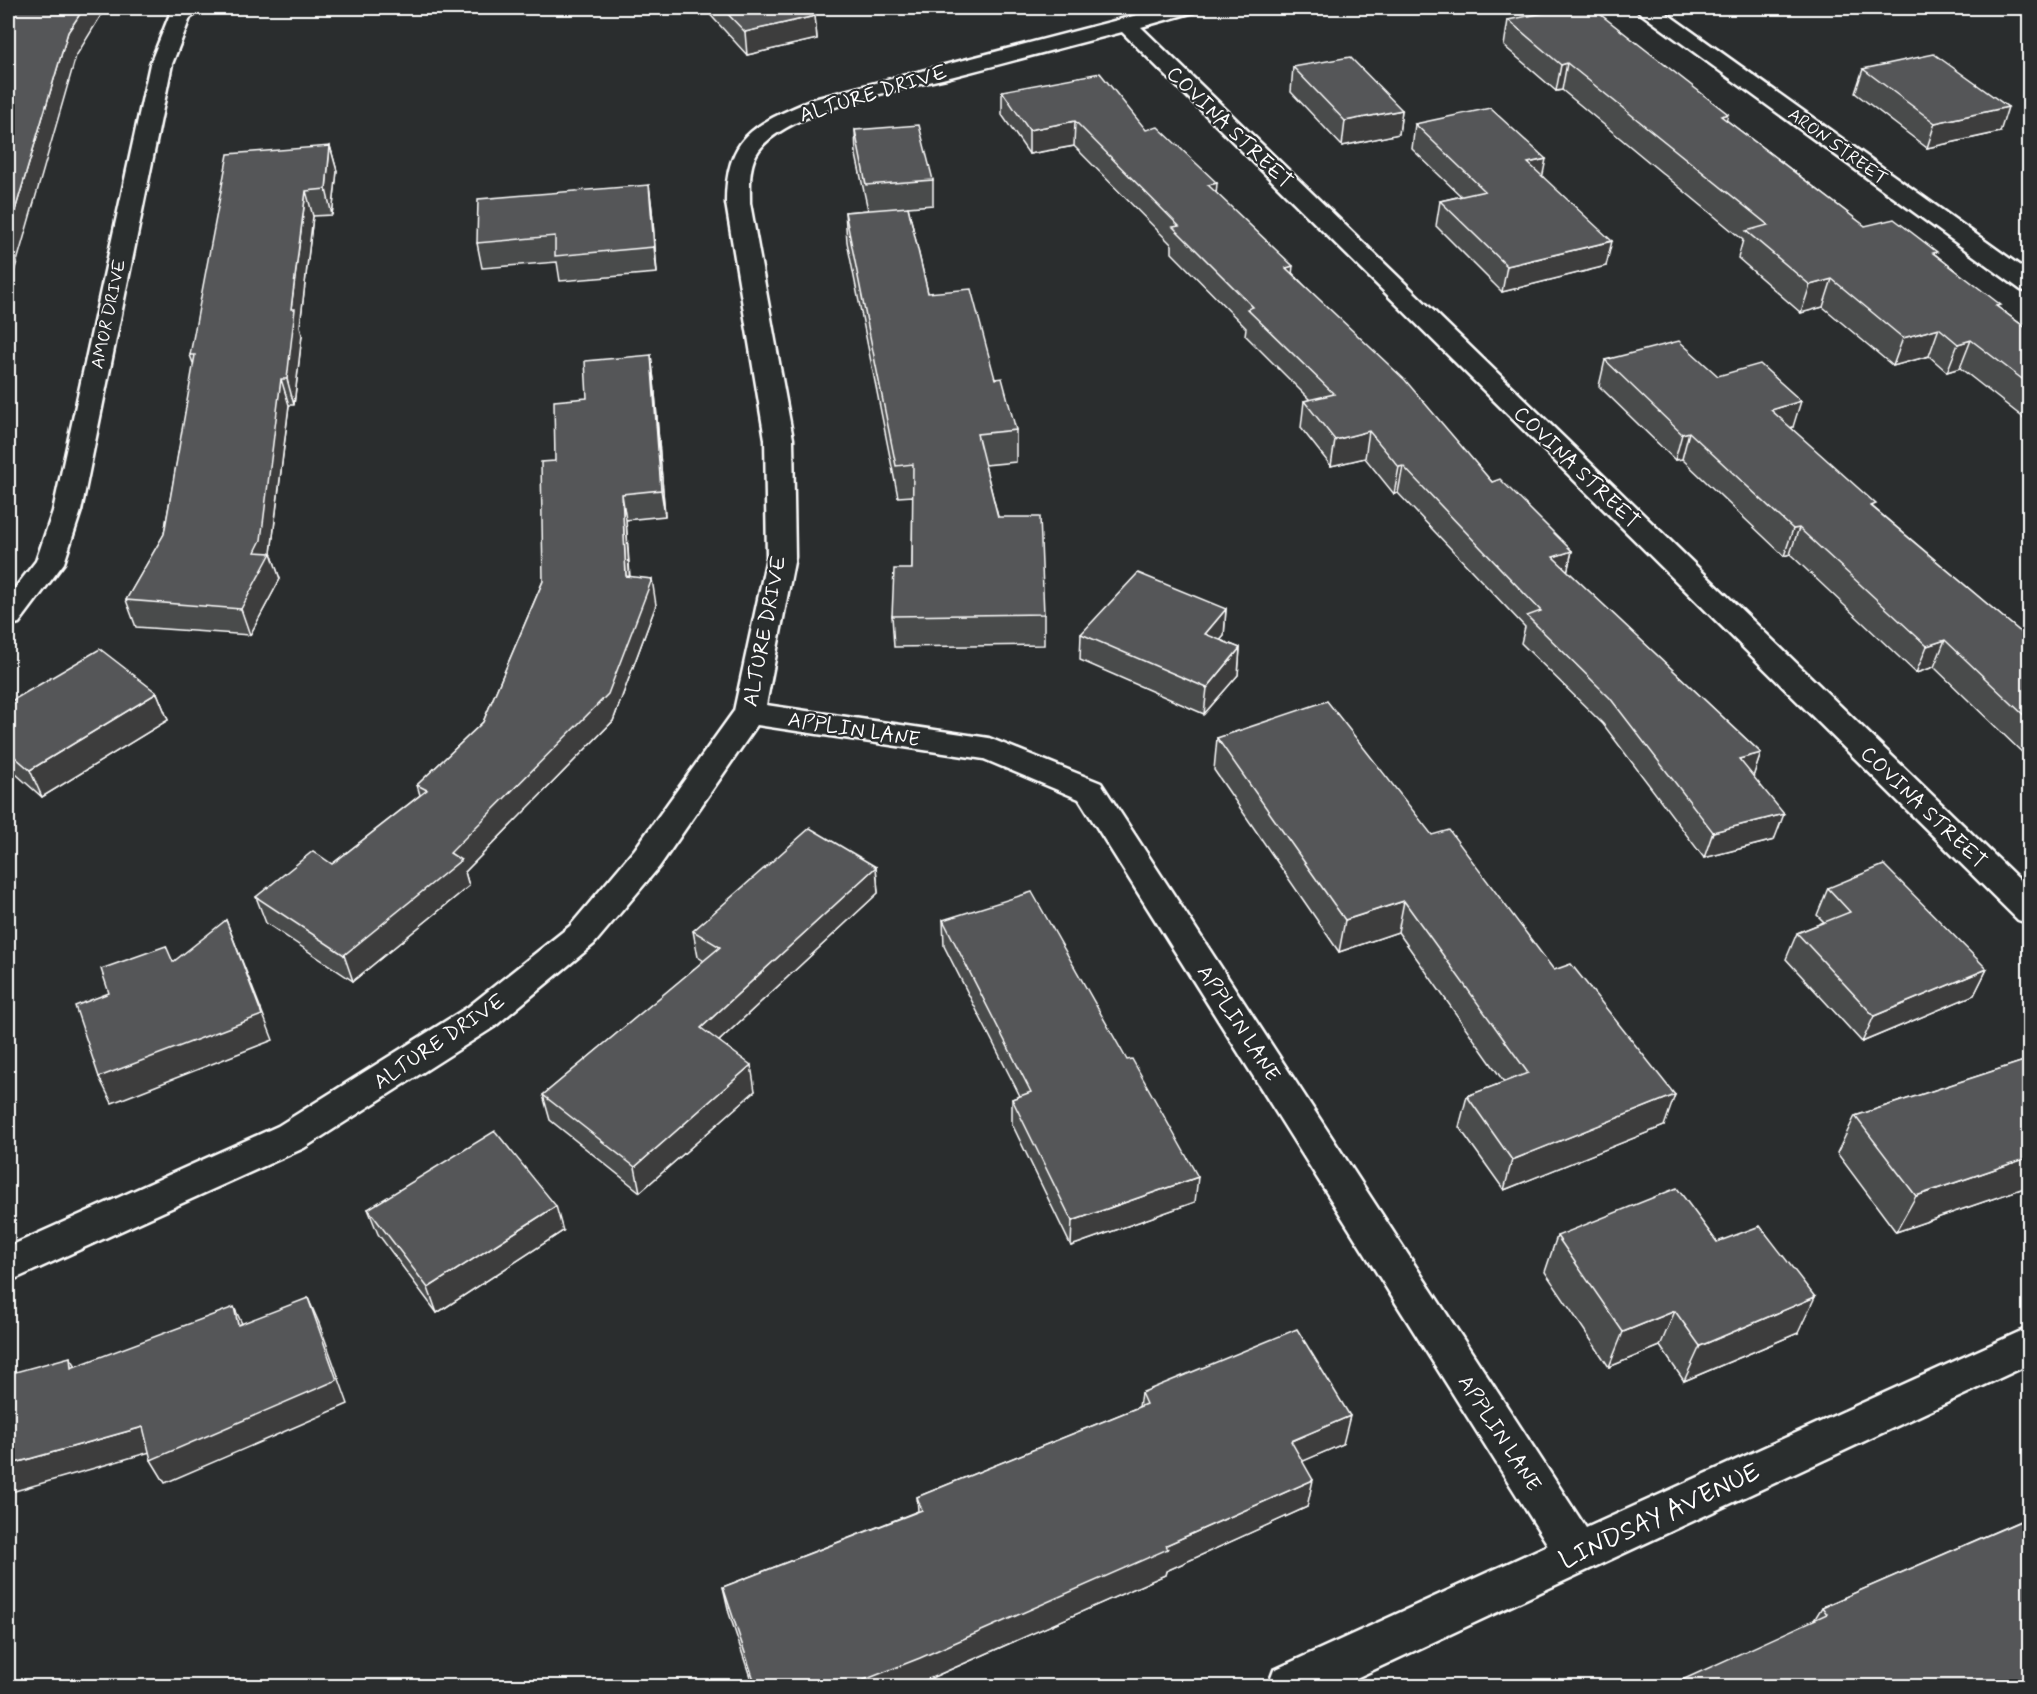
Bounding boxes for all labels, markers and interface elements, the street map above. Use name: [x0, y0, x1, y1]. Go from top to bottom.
street label: ALTURE DRIVE: [796, 58, 951, 130]
street label: COVINA STREET: [1160, 60, 1299, 195]
street label: ARON STREET: [1783, 103, 1892, 191]
street label: AMOR DRIVE: [86, 257, 132, 371]
street label: COVINA STREET: [1507, 400, 1646, 535]
street label: ALTURE DRIVE: [737, 553, 793, 709]
street label: APPLIN LANE: [786, 706, 922, 754]
street label: COVINA STREET: [1854, 740, 1993, 875]
street label: APPLIN LANE: [1190, 960, 1286, 1087]
street label: ALTURE DRIVE: [368, 987, 511, 1096]
street label: APPLIN LANE: [1451, 1370, 1547, 1497]
street label: LINDSAY AVENUE: [1554, 1455, 1766, 1578]

